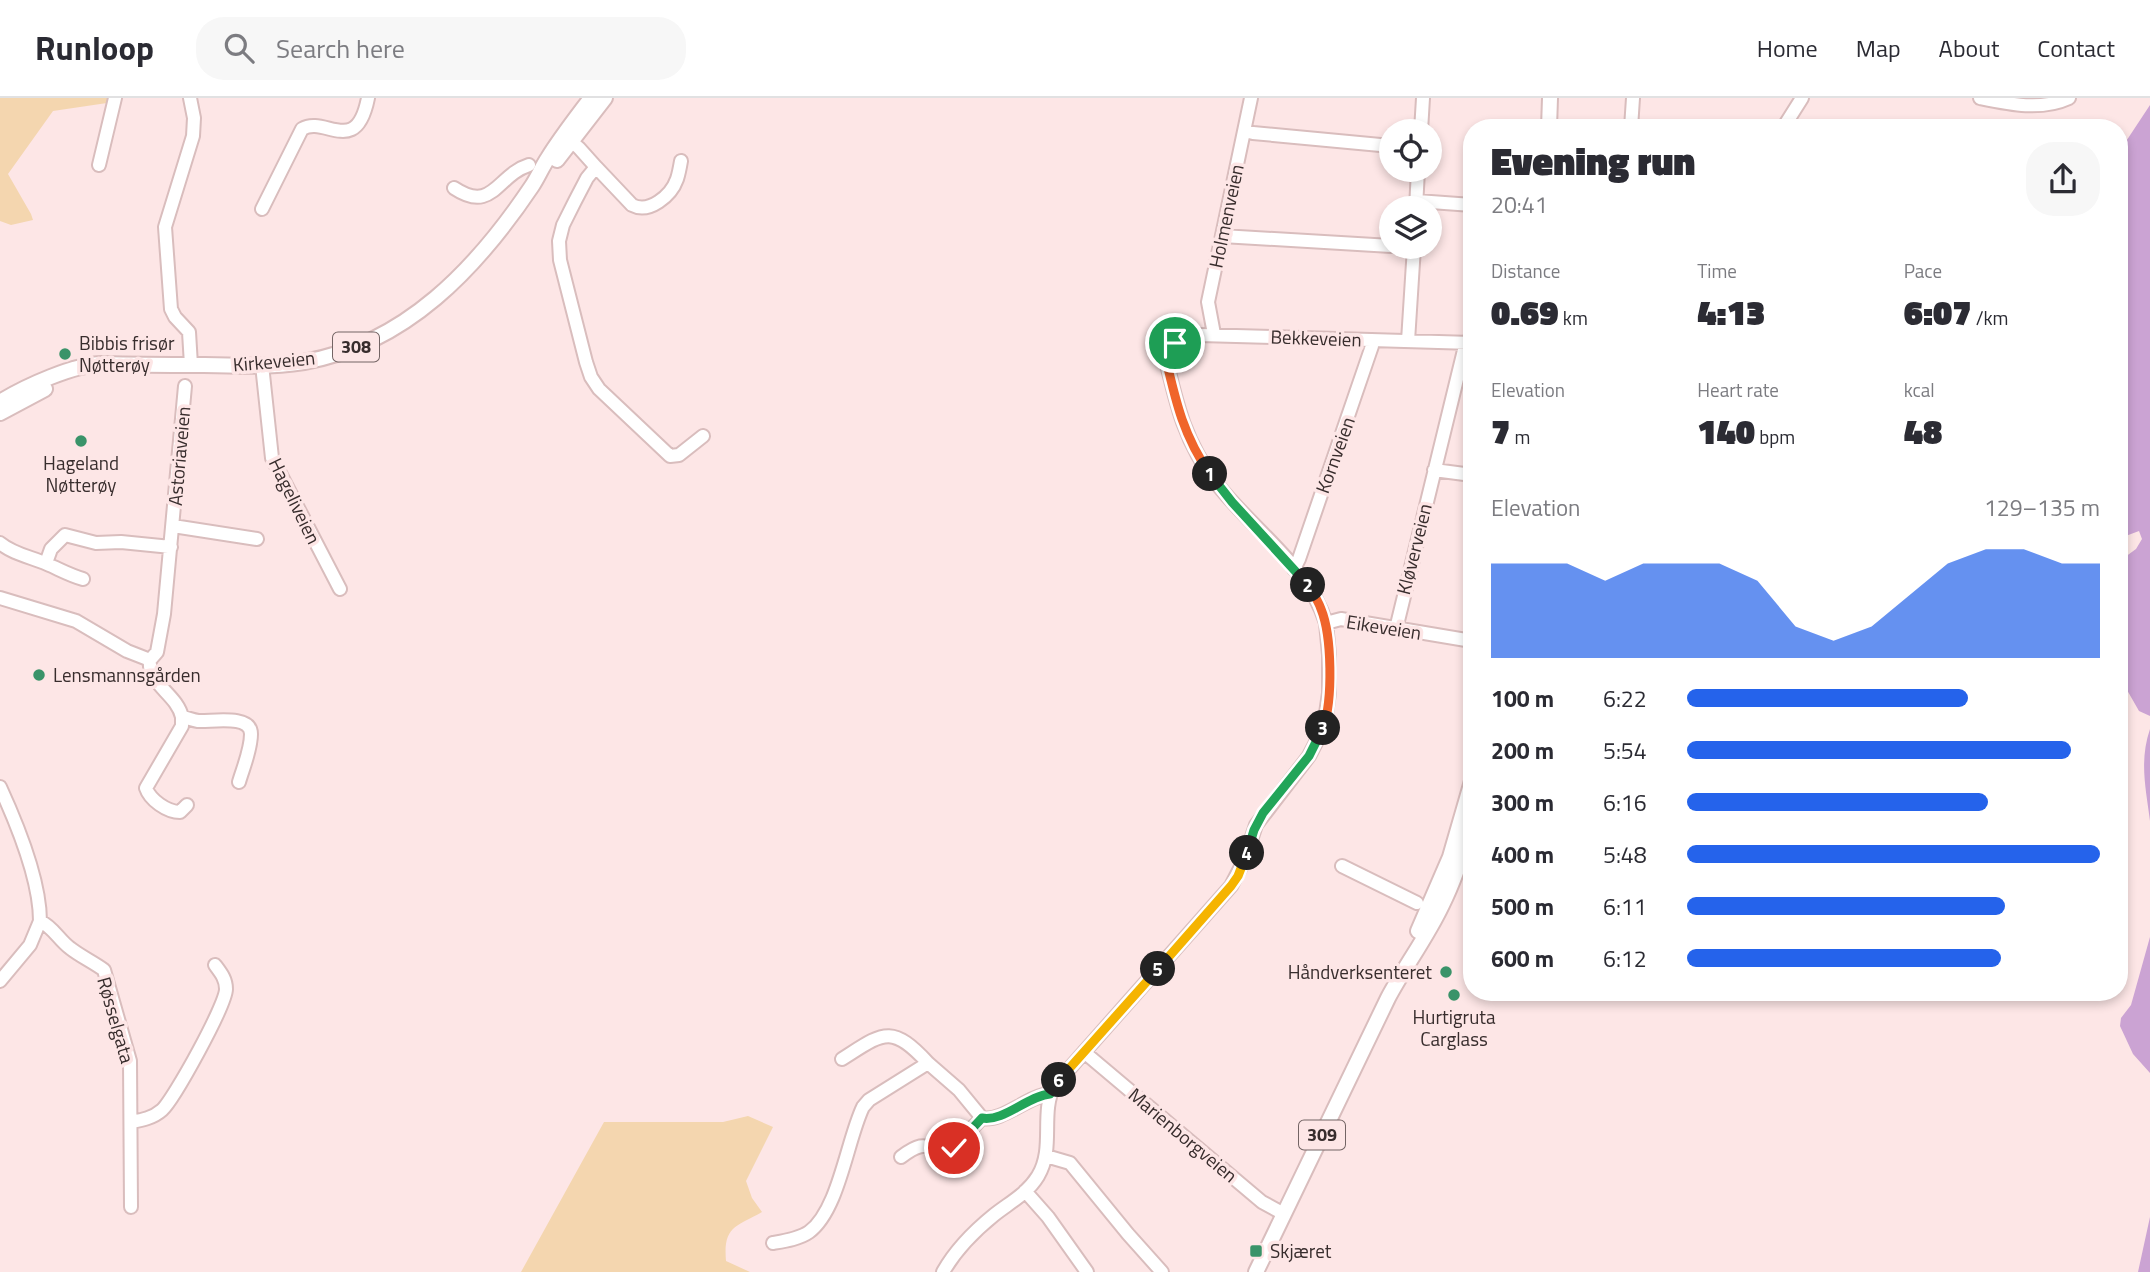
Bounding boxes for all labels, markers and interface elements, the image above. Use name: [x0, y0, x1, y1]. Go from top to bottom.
search box: [196, 17, 686, 80]
text: Runloop: [35, 23, 154, 73]
icon: search: [220, 29, 258, 67]
text: Search here: [276, 29, 405, 68]
text: Home: [1757, 30, 1818, 66]
text: Map: [1856, 30, 1901, 66]
text: About: [1939, 30, 1999, 66]
text: Contact: [2037, 30, 2115, 66]
map controls: [1379, 119, 1442, 259]
button: locate: [1379, 119, 1442, 182]
text: Evening run: [1491, 132, 1695, 190]
button: share: [2026, 142, 2100, 216]
street label: Holmenveien: [1200, 161, 1251, 270]
text: 20:41: [1491, 187, 1548, 222]
button: layers: [1379, 196, 1442, 259]
text: Distance: [1491, 256, 1560, 285]
text: Time: [1697, 256, 1737, 285]
text: Pace: [1904, 256, 1942, 285]
text: 0.69: [1491, 285, 1559, 339]
text: 4:13: [1697, 285, 1765, 339]
text: 6:07: [1904, 285, 1972, 339]
text: km: [1559, 303, 1588, 332]
text: /km: [1972, 303, 2009, 332]
pin: [1145, 313, 1205, 373]
street label: Bekkeveien: [1270, 321, 1362, 354]
icon: arrive: [1156, 324, 1194, 362]
place label: Bibbis frisør Nøtterøy: [79, 328, 175, 379]
road number: 308: [333, 332, 379, 362]
street label: Kirkeveien: [232, 342, 316, 379]
marker: Bibbis frisør Nøtterøy: [57, 346, 73, 362]
text: Elevation: [1491, 375, 1565, 404]
text: Heart rate: [1697, 375, 1779, 404]
text: kcal: [1904, 375, 1935, 404]
text: 7: [1491, 404, 1510, 458]
text: 140: [1697, 404, 1755, 458]
text: 48: [1904, 404, 1942, 458]
street label: Astoriaveien: [160, 405, 197, 507]
street label: Kornveien: [1307, 412, 1362, 497]
text: m: [1510, 422, 1530, 451]
text: bpm: [1755, 422, 1795, 451]
marker: Hageland Nøtterøy: [73, 433, 89, 449]
place label: Hageland Nøtterøy: [43, 448, 119, 499]
street label: Hageliveien: [262, 453, 329, 549]
pin: 1: [1192, 456, 1228, 492]
text: 1: [1204, 459, 1215, 488]
text: Elevation: [1491, 490, 1580, 525]
text: 129–135 m: [1984, 490, 2100, 525]
street label: Kløverveien: [1388, 500, 1439, 597]
pin: 2: [1290, 568, 1326, 602]
text: 2: [1302, 570, 1313, 599]
street label: Eikeveien: [1345, 606, 1424, 647]
place label: Lensmannsgården: [53, 660, 201, 689]
marker: Lensmannsgården: [31, 667, 47, 683]
text: 100 m: [1491, 681, 1554, 716]
text: 6:22: [1603, 681, 1647, 716]
pin: 3: [1306, 710, 1340, 746]
text: 3: [1317, 713, 1328, 742]
text: 200 m: [1491, 733, 1554, 768]
text: 5:54: [1603, 733, 1647, 768]
text: 300 m: [1491, 785, 1554, 820]
text: 6:16: [1603, 785, 1647, 820]
pin: 4: [1230, 836, 1264, 870]
text: 400 m: [1491, 837, 1554, 872]
text: 5:48: [1603, 837, 1647, 872]
text: 4: [1241, 838, 1252, 867]
text: 500 m: [1491, 889, 1554, 924]
text: 6:11: [1603, 889, 1647, 924]
text: 600 m: [1491, 941, 1554, 976]
text: 6:12: [1603, 941, 1647, 976]
pin: 5: [1140, 952, 1176, 986]
text: 5: [1152, 954, 1163, 983]
place label: Håndverksenteret: [1288, 957, 1432, 986]
marker: Håndverksenteret: [1438, 964, 1454, 980]
street label: Røsselgata: [90, 973, 143, 1067]
marker: Hurtigruta Carglass: [1446, 987, 1462, 1003]
place label: Hurtigruta Carglass: [1413, 1002, 1496, 1053]
pin: 6: [1042, 1062, 1076, 1098]
text: 6: [1053, 1065, 1064, 1094]
street label: Marienborgveien: [1122, 1080, 1244, 1189]
pin: [924, 1118, 984, 1178]
road number: 309: [1299, 1120, 1345, 1150]
icon: check: [935, 1129, 973, 1167]
place label: Skjæret: [1270, 1236, 1332, 1265]
marker: Skjæret: [1248, 1243, 1264, 1259]

